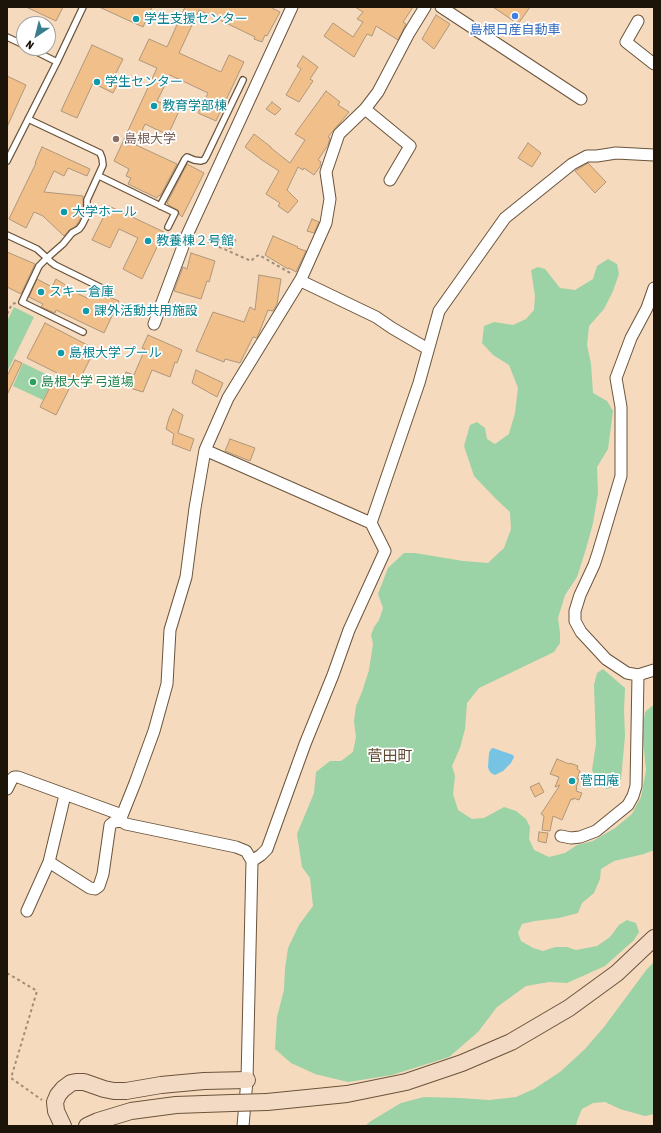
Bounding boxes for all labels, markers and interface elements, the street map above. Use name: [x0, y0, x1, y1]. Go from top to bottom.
place label: 学生支援センター: [144, 11, 248, 27]
marker: 島根日産自動車: [510, 11, 520, 21]
marker: 学生支援センター: [131, 14, 141, 24]
north arrow: [16, 16, 56, 56]
place label: 島根日産自動車: [470, 22, 560, 38]
text: N: [24, 38, 36, 52]
place label: 学生センター: [105, 74, 183, 90]
marker: 学生センター: [92, 77, 102, 87]
place label: 教育学部棟: [162, 98, 227, 114]
marker: 教育学部棟: [149, 101, 159, 111]
place label: 島根大学: [124, 131, 176, 147]
marker: 島根大学: [111, 134, 121, 144]
place label: 大学ホール: [72, 204, 137, 220]
marker: 大学ホール: [59, 207, 69, 217]
place label: 教養棟２号館: [156, 233, 234, 249]
marker: 教養棟２号館: [143, 236, 153, 246]
place label: スキー倉庫: [49, 284, 114, 300]
marker: スキー倉庫: [36, 287, 46, 297]
place label: 課外活動共用施設: [94, 303, 198, 319]
marker: 課外活動共用施設: [81, 306, 91, 316]
place label: 島根大学 プール: [69, 345, 162, 361]
marker: 島根大学 プール: [56, 348, 66, 358]
place label: 島根大学 弓道場: [41, 374, 134, 390]
marker: 島根大学 弓道場: [28, 377, 38, 387]
district label: 菅田町: [368, 747, 412, 765]
place label: 菅田庵: [580, 773, 619, 789]
marker: 菅田庵: [567, 776, 577, 786]

